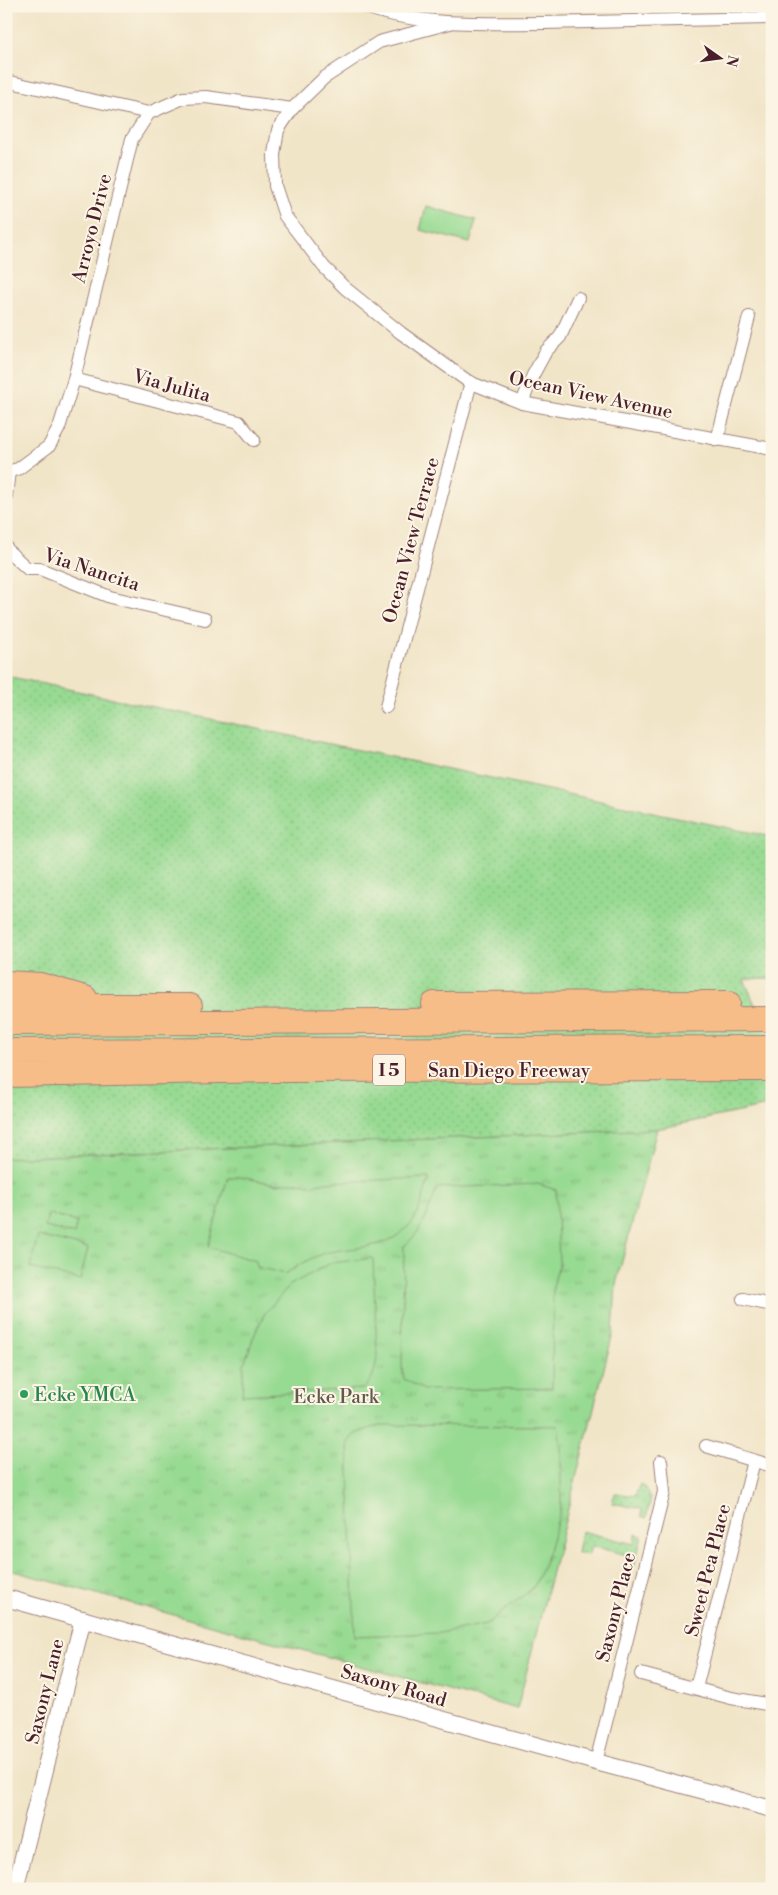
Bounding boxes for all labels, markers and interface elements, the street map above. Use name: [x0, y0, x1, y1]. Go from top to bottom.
north arrow: [696, 32, 746, 82]
text: N: [722, 53, 742, 68]
street label: Arroyo Drive: [67, 171, 117, 286]
street label: Via Julita: [129, 364, 214, 408]
street label: Ocean View Avenue: [507, 366, 675, 424]
street label: Ocean View Terrace: [377, 455, 445, 626]
street label: Via Nancita: [40, 543, 143, 597]
road number: I 5: [373, 1054, 405, 1086]
street label: San Diego Freeway: [428, 1059, 591, 1083]
place label: Ecke YMCA: [34, 1383, 137, 1407]
park label: Ecke Park: [293, 1385, 380, 1409]
marker: Ecke YMCA: [18, 1388, 30, 1400]
street label: Sweet Pea Place: [680, 1501, 736, 1639]
street label: Saxony Place: [591, 1550, 641, 1665]
street label: Saxony Lane: [20, 1636, 70, 1746]
street label: Saxony Road: [338, 1659, 449, 1713]

